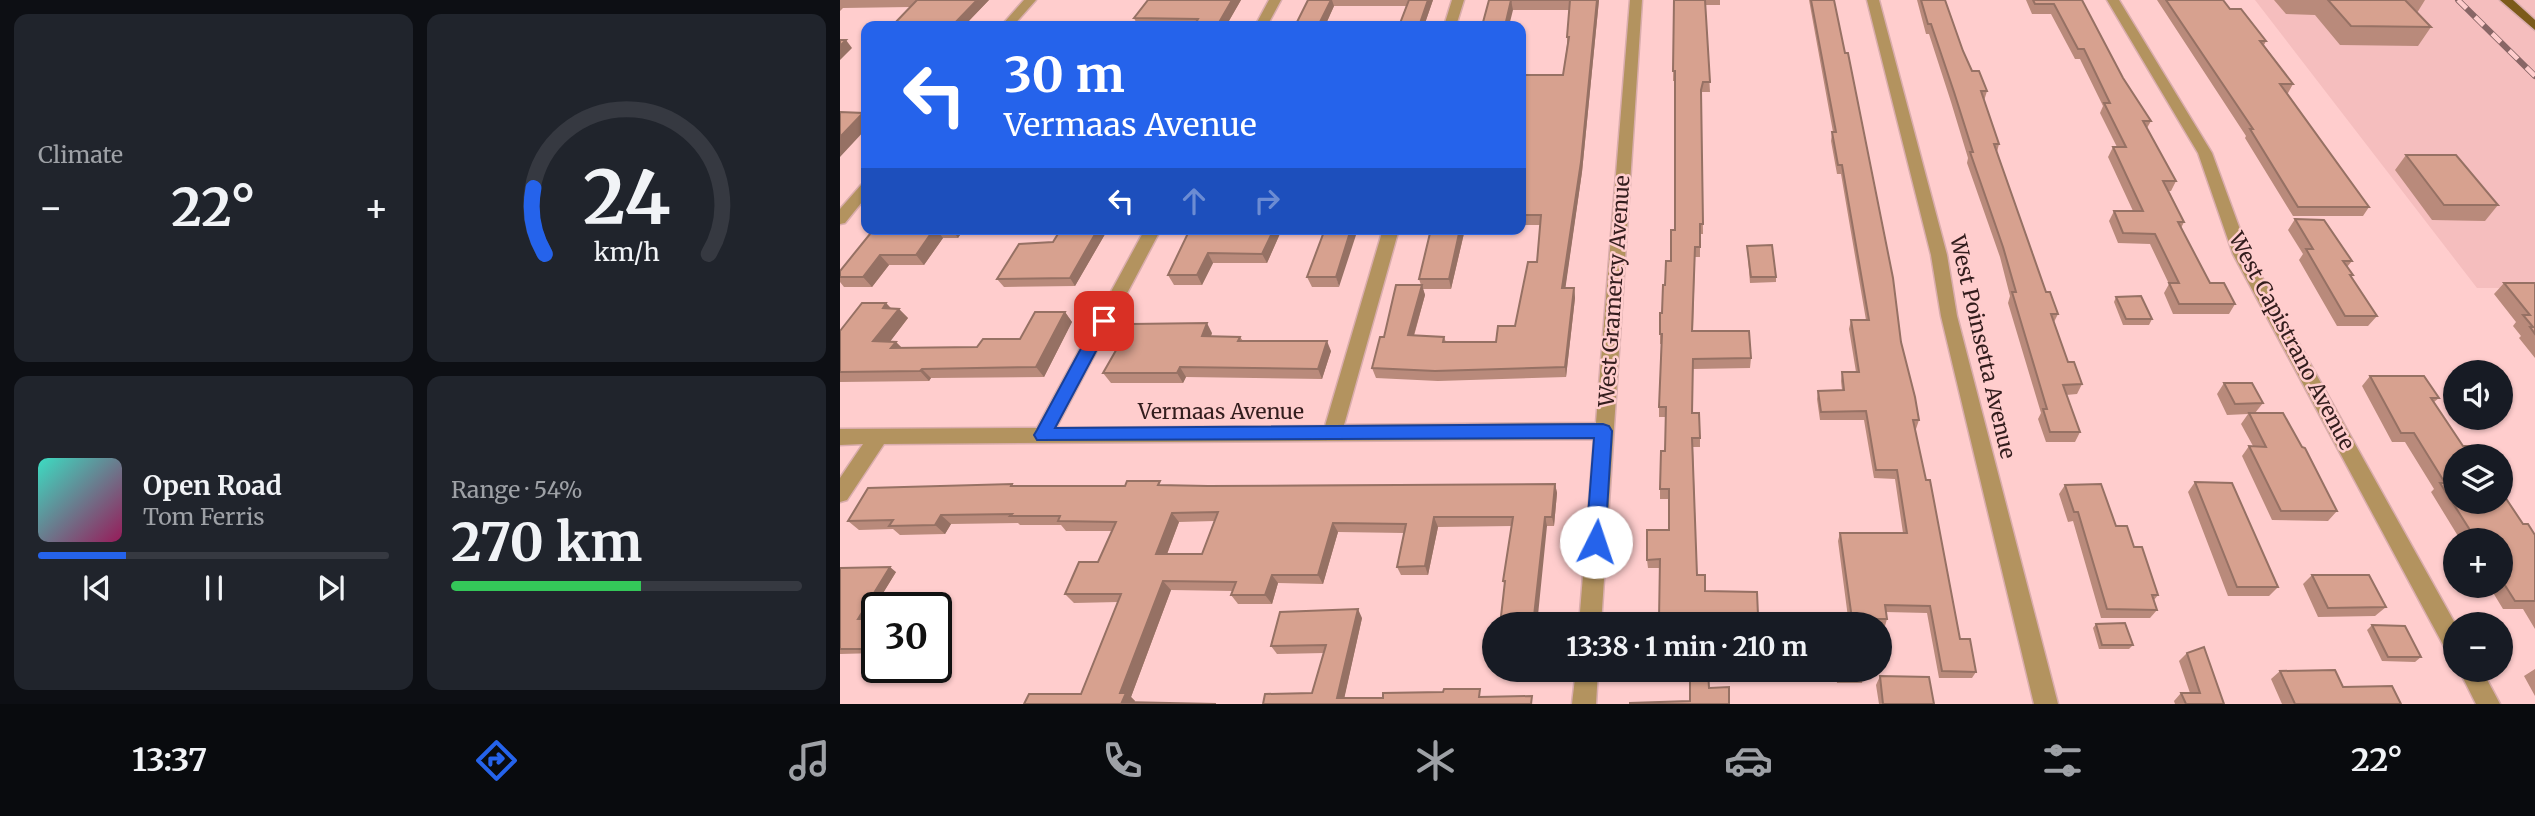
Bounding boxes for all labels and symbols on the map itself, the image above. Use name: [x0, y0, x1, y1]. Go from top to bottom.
street label: West Gramercy Avenue: [1592, 174, 1636, 409]
street label: West Capistrano Avenue: [2223, 227, 2361, 455]
street label: West Poinsetta Avenue: [1944, 232, 2022, 461]
pin: [1074, 291, 1134, 351]
street label: Vermaas Avenue: [1137, 398, 1304, 425]
position arrow: [1559, 505, 1633, 579]
speed limit sign: 30: [861, 592, 952, 683]

